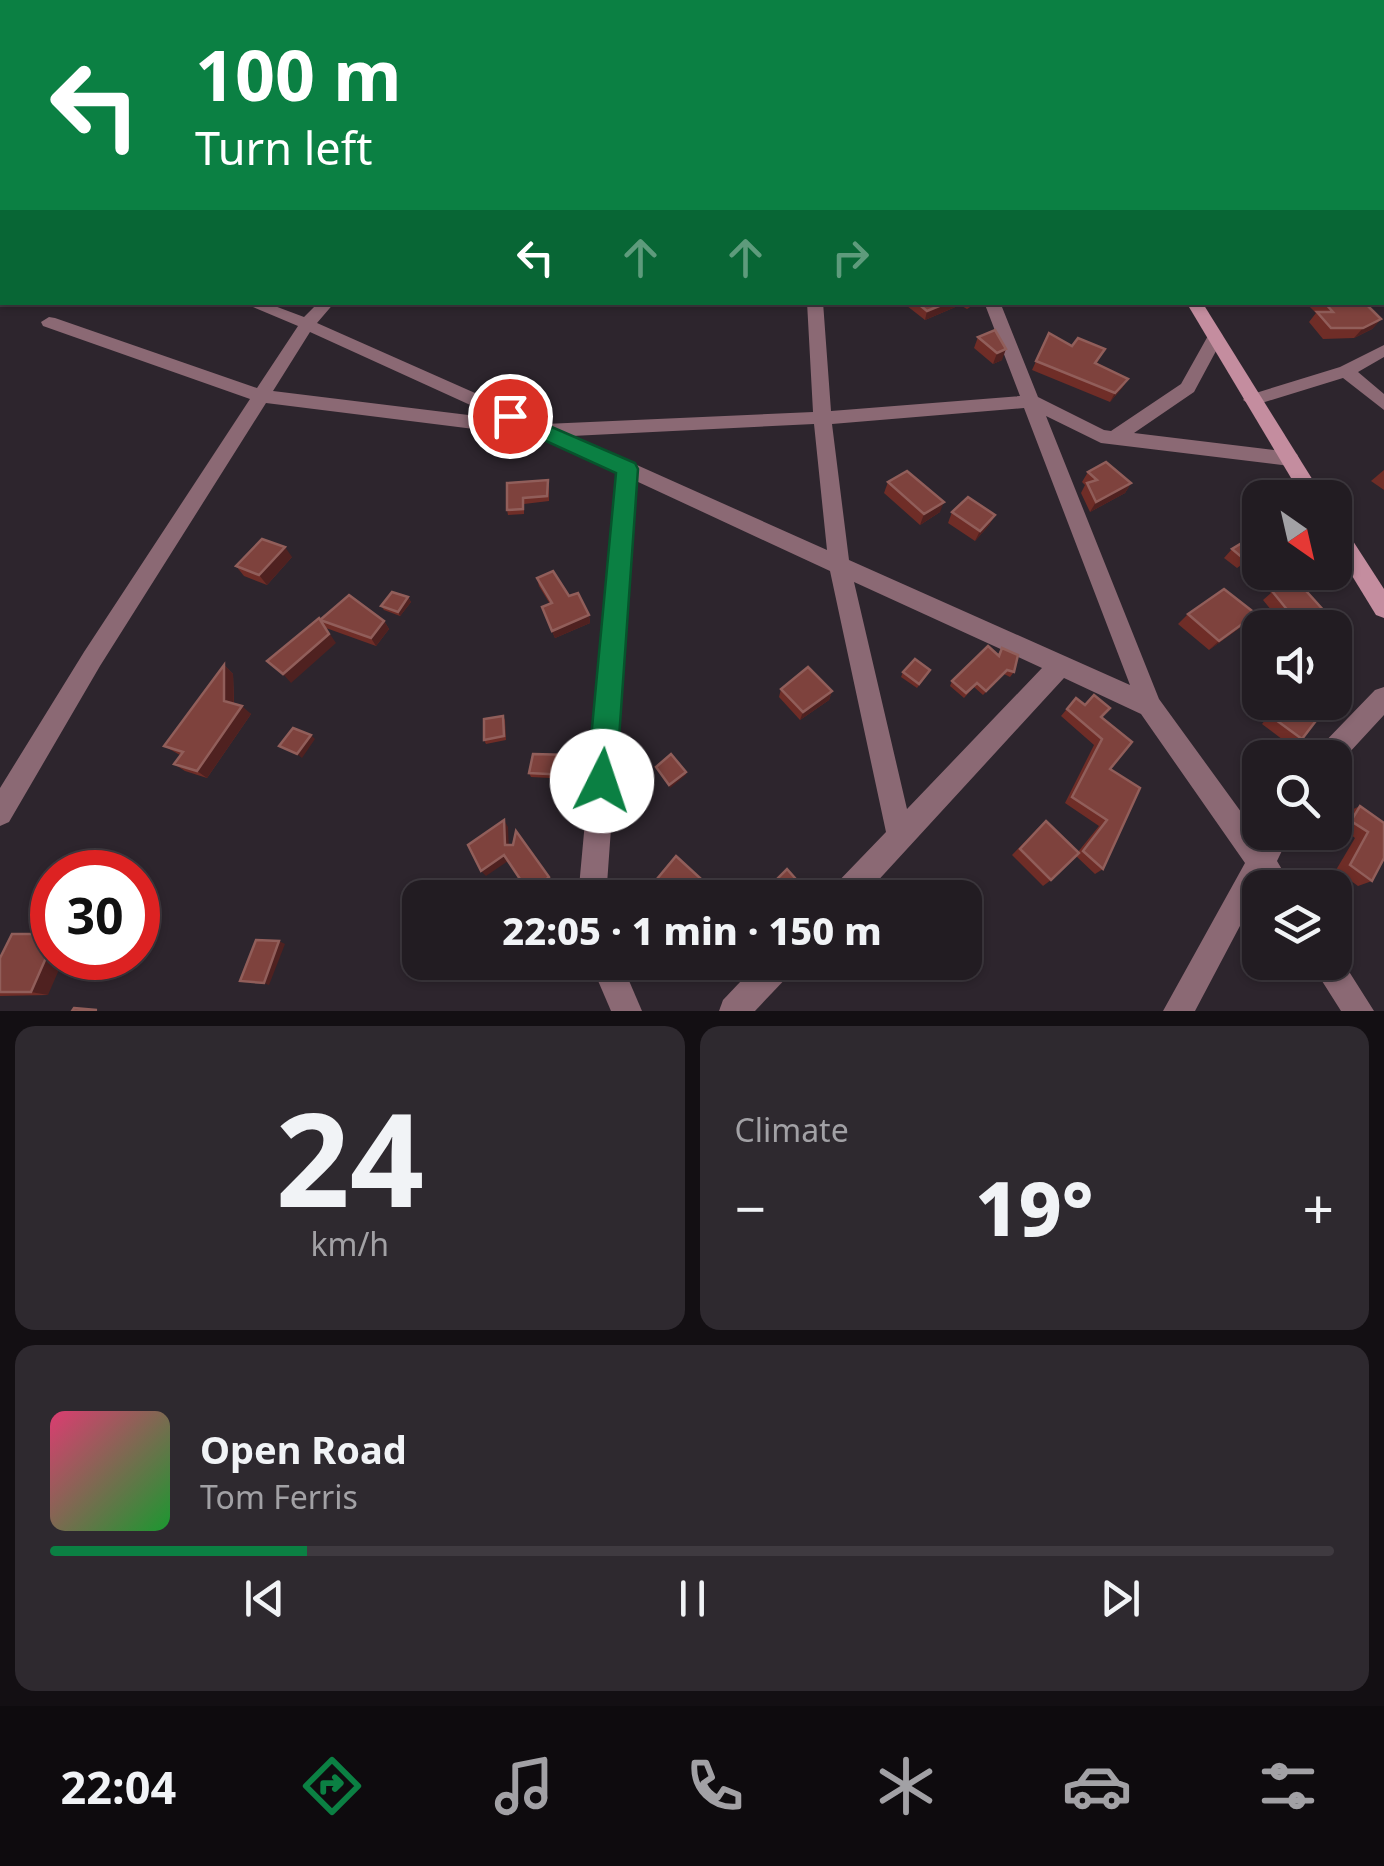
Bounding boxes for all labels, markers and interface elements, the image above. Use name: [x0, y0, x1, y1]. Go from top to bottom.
text: 100 m: [195, 26, 402, 122]
icon: left: [30, 40, 160, 170]
text: Turn left: [195, 117, 372, 178]
icon: left: [508, 230, 563, 285]
icon: ahead: [613, 230, 668, 285]
icon: ahead: [718, 230, 773, 285]
icon: right: [823, 230, 878, 285]
pin: [468, 374, 553, 459]
icon: arrive: [483, 389, 538, 444]
north arrow: [1242, 480, 1352, 590]
map controls: [1242, 480, 1352, 980]
button: sound: [1242, 610, 1352, 720]
position arrow: [550, 729, 654, 833]
button: search: [1242, 740, 1352, 850]
speed limit sign: 30: [30, 850, 160, 980]
button: layers: [1242, 870, 1352, 980]
text: 22:05 · 1 min · 150 m: [502, 904, 882, 956]
text: 24: [275, 1068, 424, 1245]
text: Climate: [735, 1108, 849, 1151]
text: 19°: [975, 1156, 1093, 1258]
text: −: [735, 1170, 766, 1245]
text: +: [1303, 1170, 1334, 1245]
text: km/h: [310, 1222, 389, 1265]
text: Open Road: [200, 1423, 407, 1475]
text: Tom Ferris: [200, 1475, 358, 1518]
icon: previous: [237, 1571, 292, 1626]
icon: pause: [665, 1571, 720, 1626]
icon: next: [1093, 1571, 1148, 1626]
icon: directions: [297, 1751, 367, 1821]
icon: music: [489, 1751, 559, 1821]
icon: phone: [680, 1751, 750, 1821]
icon: climate: [871, 1751, 941, 1821]
icon: car: [1062, 1751, 1132, 1821]
icon: filters: [1253, 1751, 1323, 1821]
text: 22:04: [61, 1756, 176, 1817]

